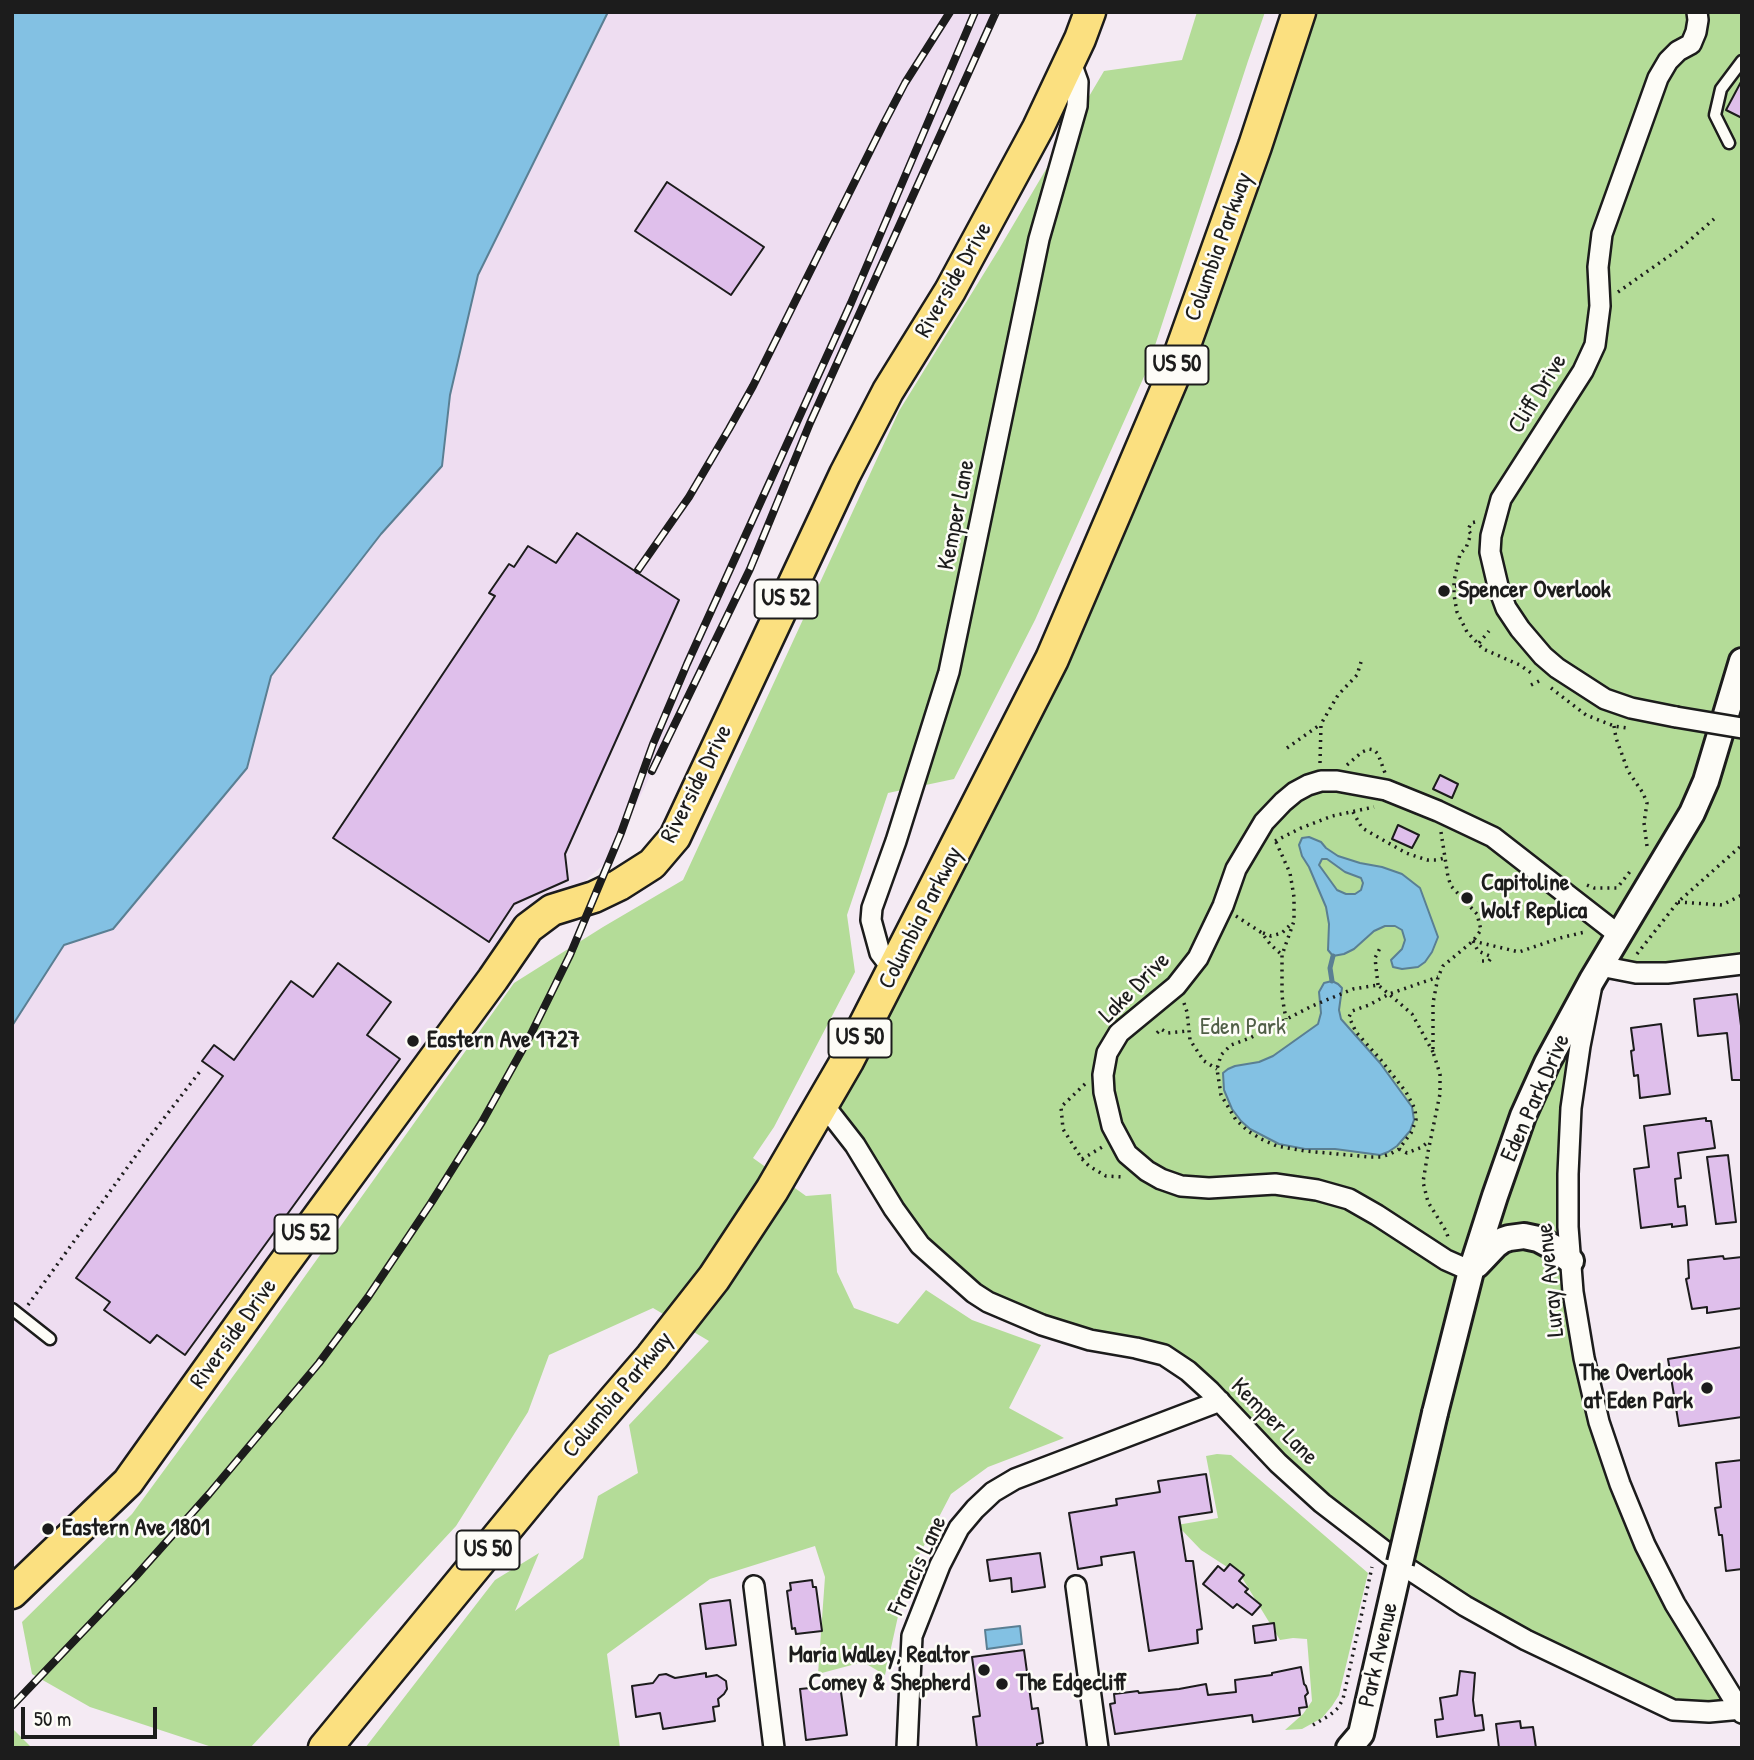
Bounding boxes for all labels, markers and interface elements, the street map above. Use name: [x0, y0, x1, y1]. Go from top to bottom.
street label: Columbia Parkway: [1179, 169, 1259, 325]
street label: Riverside Drive: [909, 217, 999, 343]
road number: US 50: [1146, 346, 1208, 384]
street label: Cliff Drive: [1502, 349, 1574, 439]
street label: Kemper Lane: [932, 457, 982, 573]
place label: Spencer Overlook: [1458, 577, 1611, 605]
road number: US 52: [754, 580, 818, 618]
marker: Spencer Overlook: [1436, 583, 1452, 599]
street label: Riverside Drive: [655, 720, 739, 848]
street label: Columbia Parkway: [873, 842, 969, 994]
place label: Capitoline Wolf Replica: [1481, 870, 1587, 926]
marker: Capitoline Wolf Replica: [1459, 890, 1475, 906]
street label: Lake Drive: [1094, 947, 1176, 1029]
park label: Eden Park: [1200, 1014, 1286, 1042]
road number: US 50: [828, 1018, 892, 1058]
place label: Eastern Ave 1727: [427, 1027, 580, 1055]
street label: Eden Park Drive: [1495, 1030, 1577, 1166]
marker: Eastern Ave 1727: [405, 1033, 421, 1049]
road number: US 52: [274, 1214, 338, 1254]
street label: Luray Avenue: [1531, 1222, 1571, 1338]
street label: Riverside Drive: [184, 1273, 284, 1395]
street label: Columbia Parkway: [557, 1326, 679, 1464]
place label: The Overlook at Eden Park: [1579, 1360, 1693, 1416]
street label: Kemper Lane: [1224, 1372, 1324, 1472]
marker: The Overlook at Eden Park: [1699, 1380, 1715, 1396]
street label: Francis Lane: [882, 1512, 954, 1620]
place label: Eastern Ave 1801: [62, 1515, 210, 1543]
marker: Eastern Ave 1801: [40, 1521, 56, 1537]
road number: US 50: [456, 1530, 520, 1569]
street label: Park Avenue: [1353, 1600, 1405, 1710]
place label: Maria Walley, Realtor Comey & Shepherd: [789, 1642, 970, 1698]
marker: Maria Walley, Realtor Comey & Shepherd: [976, 1662, 992, 1678]
place label: The Edgecliff: [1016, 1670, 1126, 1698]
marker: The Edgecliff: [994, 1676, 1010, 1692]
scale bar: [24, 1694, 161, 1738]
text: 50 m: [34, 1704, 71, 1733]

